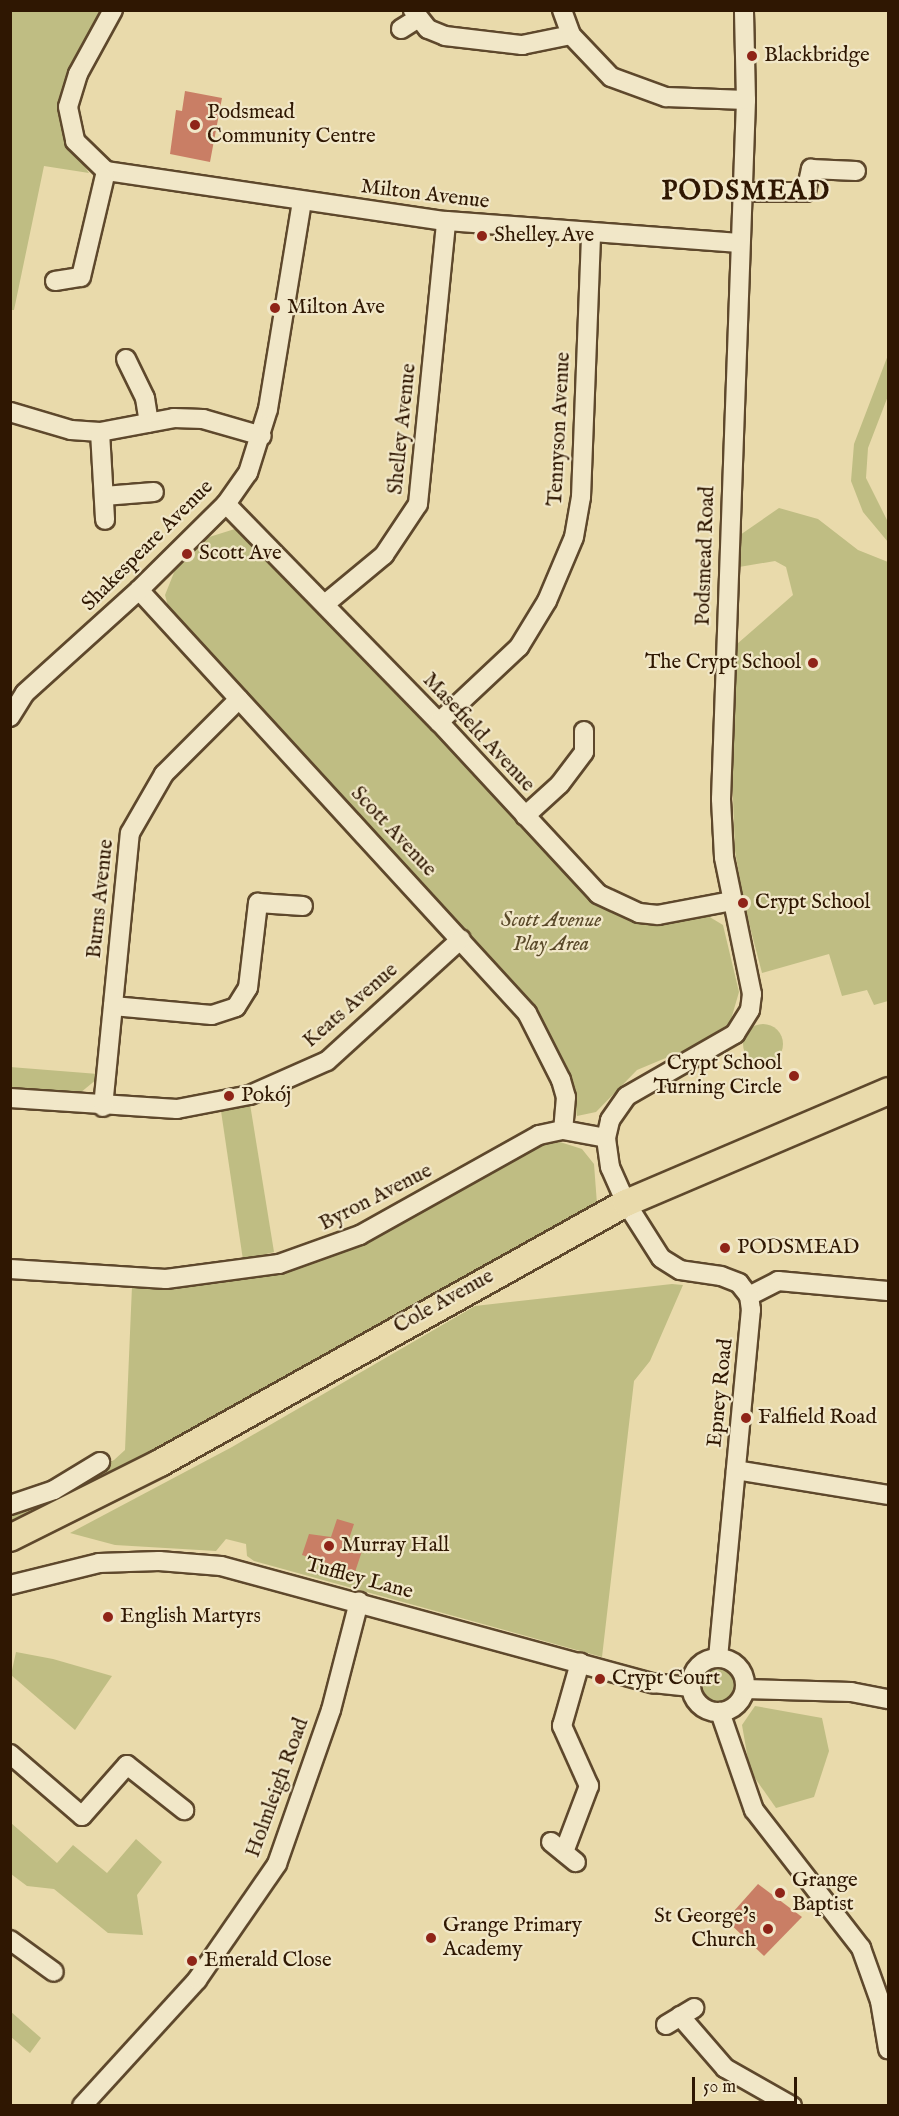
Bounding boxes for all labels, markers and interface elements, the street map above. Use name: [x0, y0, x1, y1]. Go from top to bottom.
place label: Blackbridge: [764, 43, 870, 69]
marker: Blackbridge: [745, 49, 759, 63]
place label: Podsmead Community Centre: [207, 100, 376, 150]
marker: Podsmead Community Centre: [188, 118, 202, 132]
street label: Milton Avenue: [359, 175, 491, 215]
district label: PODSMEAD: [661, 177, 831, 209]
place label: Shelley Ave: [494, 223, 594, 249]
marker: Shelley Ave: [475, 229, 489, 243]
place label: Milton Ave: [287, 295, 385, 321]
marker: Milton Ave: [268, 301, 282, 315]
street label: Tennyson Avenue: [543, 351, 577, 507]
street label: Shelley Avenue: [384, 362, 422, 496]
street label: Shakespeare Avenue: [77, 475, 219, 617]
street label: Podsmead Road: [691, 486, 721, 626]
place label: Scott Ave: [199, 541, 282, 567]
marker: Scott Ave: [180, 547, 194, 561]
place label: The Crypt School: [645, 650, 801, 676]
marker: The Crypt School: [806, 656, 820, 670]
street label: Masefield Avenue: [416, 668, 540, 798]
street label: Scott Avenue: [345, 782, 441, 882]
street label: Burns Avenue: [82, 838, 120, 960]
place label: Crypt School: [755, 890, 870, 916]
marker: Crypt School: [736, 896, 750, 910]
park label: Scott Avenue Play Area: [501, 908, 601, 958]
street label: Keats Avenue: [298, 958, 404, 1054]
place label: Crypt School Turning Circle: [653, 1051, 782, 1101]
marker: Crypt School Turning Circle: [787, 1069, 801, 1083]
place label: Pokój: [241, 1083, 291, 1109]
marker: Pokój: [222, 1089, 236, 1103]
street label: Byron Avenue: [315, 1159, 437, 1237]
place label: PODSMEAD: [737, 1235, 859, 1261]
marker: PODSMEAD: [718, 1241, 732, 1255]
street label: Cole Avenue: [390, 1264, 498, 1340]
street label: Epney Road: [703, 1337, 739, 1449]
place label: Falfield Road: [758, 1405, 877, 1431]
marker: Falfield Road: [739, 1411, 753, 1425]
place label: Murray Hall: [341, 1533, 449, 1559]
marker: Murray Hall: [322, 1539, 336, 1553]
street label: Tuffley Lane: [302, 1553, 416, 1605]
place label: English Martyrs: [120, 1604, 261, 1630]
marker: English Martyrs: [101, 1610, 115, 1624]
place label: Crypt Court: [612, 1666, 720, 1692]
marker: Crypt Court: [593, 1672, 607, 1686]
street label: Holmleigh Road: [241, 1715, 315, 1861]
place label: Grange Baptist: [792, 1868, 858, 1918]
marker: Grange Baptist: [773, 1886, 787, 1900]
place label: St George's Church: [654, 1904, 756, 1954]
place label: Grange Primary Academy: [443, 1913, 582, 1963]
marker: St George's Church: [761, 1922, 775, 1936]
marker: Grange Primary Academy: [424, 1931, 438, 1945]
place label: Emerald Close: [204, 1948, 332, 1974]
marker: Emerald Close: [185, 1954, 199, 1968]
scale bar: [695, 2065, 800, 2103]
text: 50 m: [703, 2076, 736, 2099]

